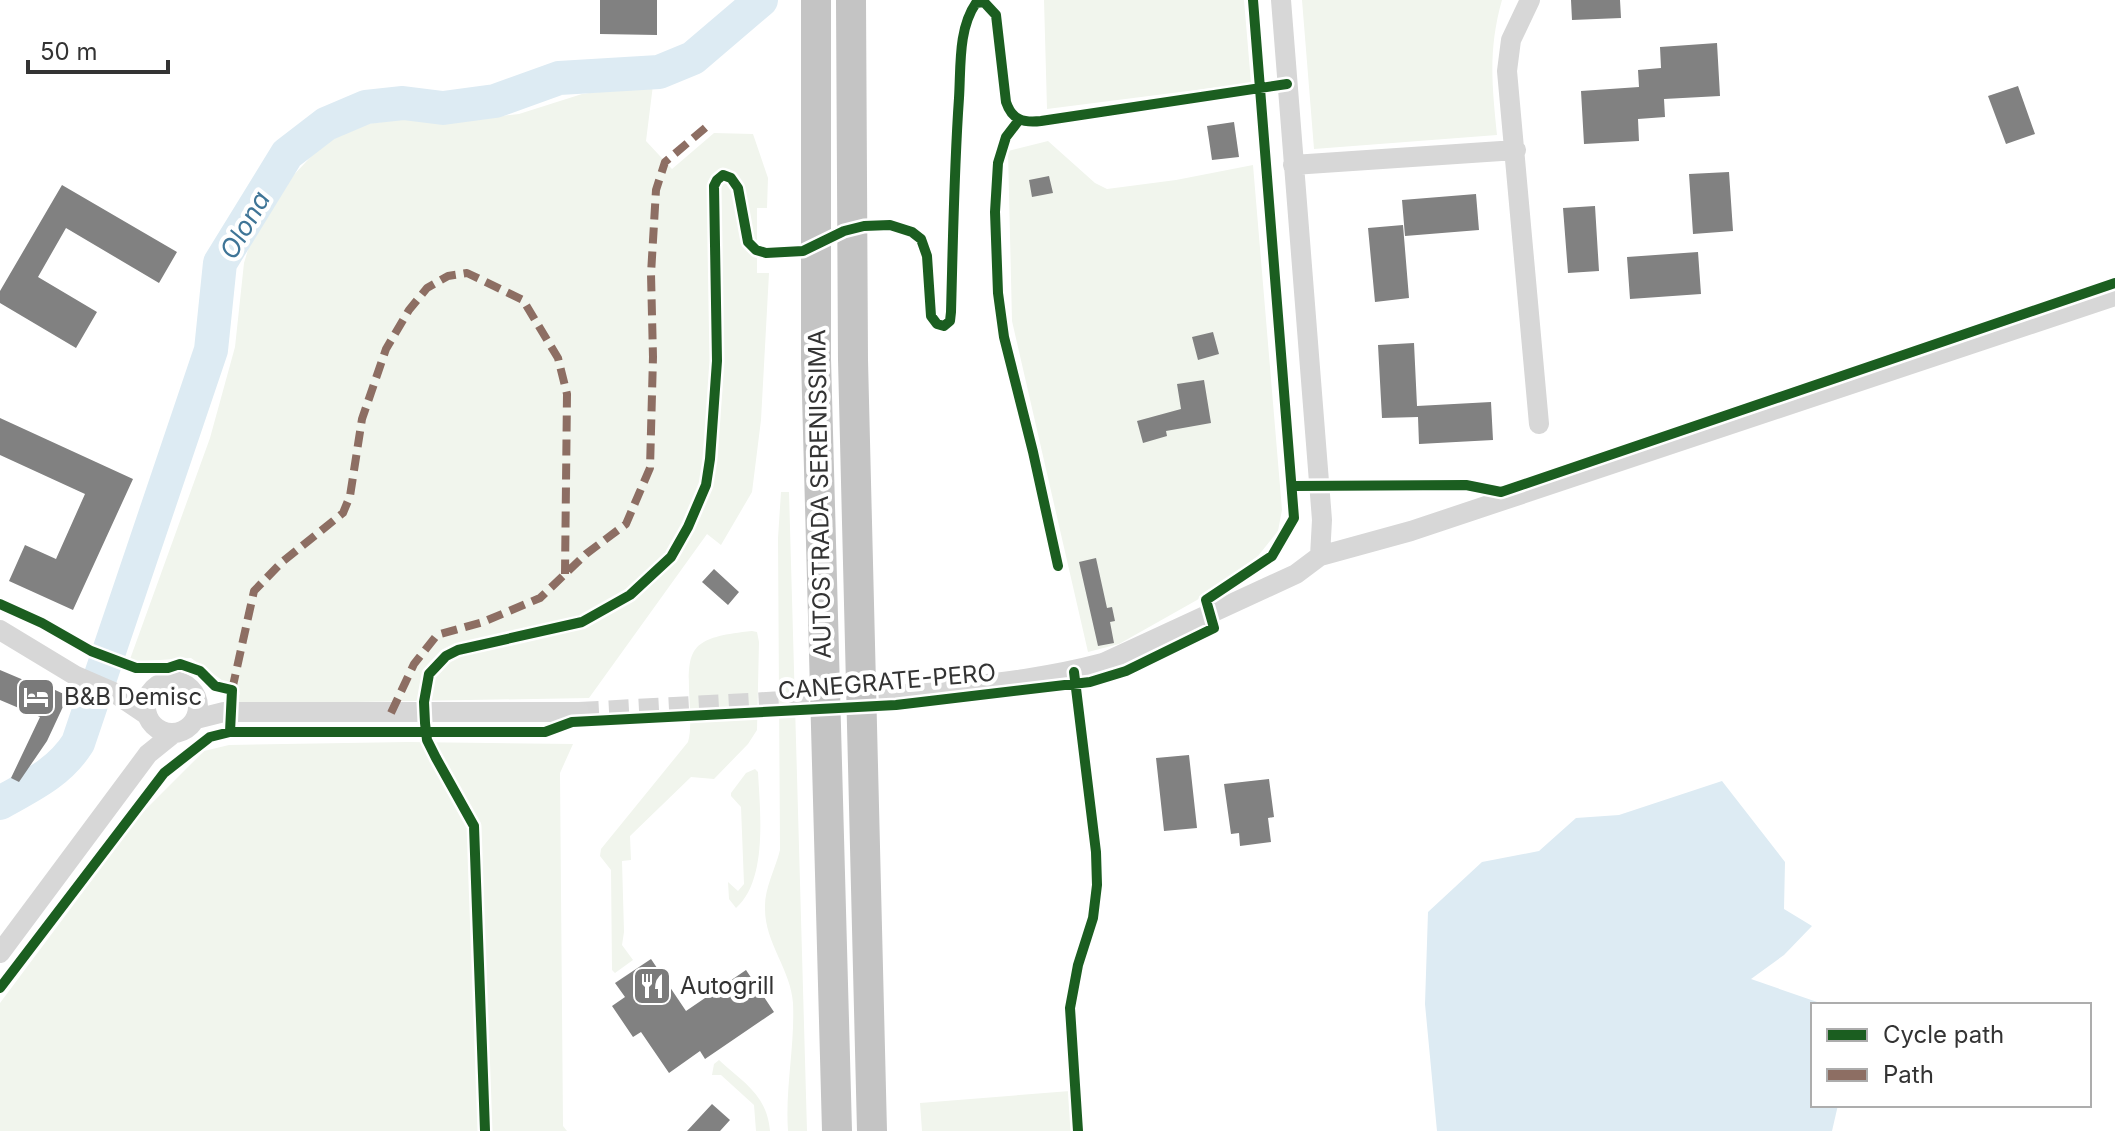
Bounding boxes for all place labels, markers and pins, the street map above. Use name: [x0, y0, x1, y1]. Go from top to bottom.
hotel icon: B&B Demisc: [15, 676, 57, 718]
place label: B&B Demisc: [64, 682, 202, 711]
restaurant icon: Autogrill: [631, 965, 673, 1007]
place label: Autogrill: [680, 971, 774, 1000]

